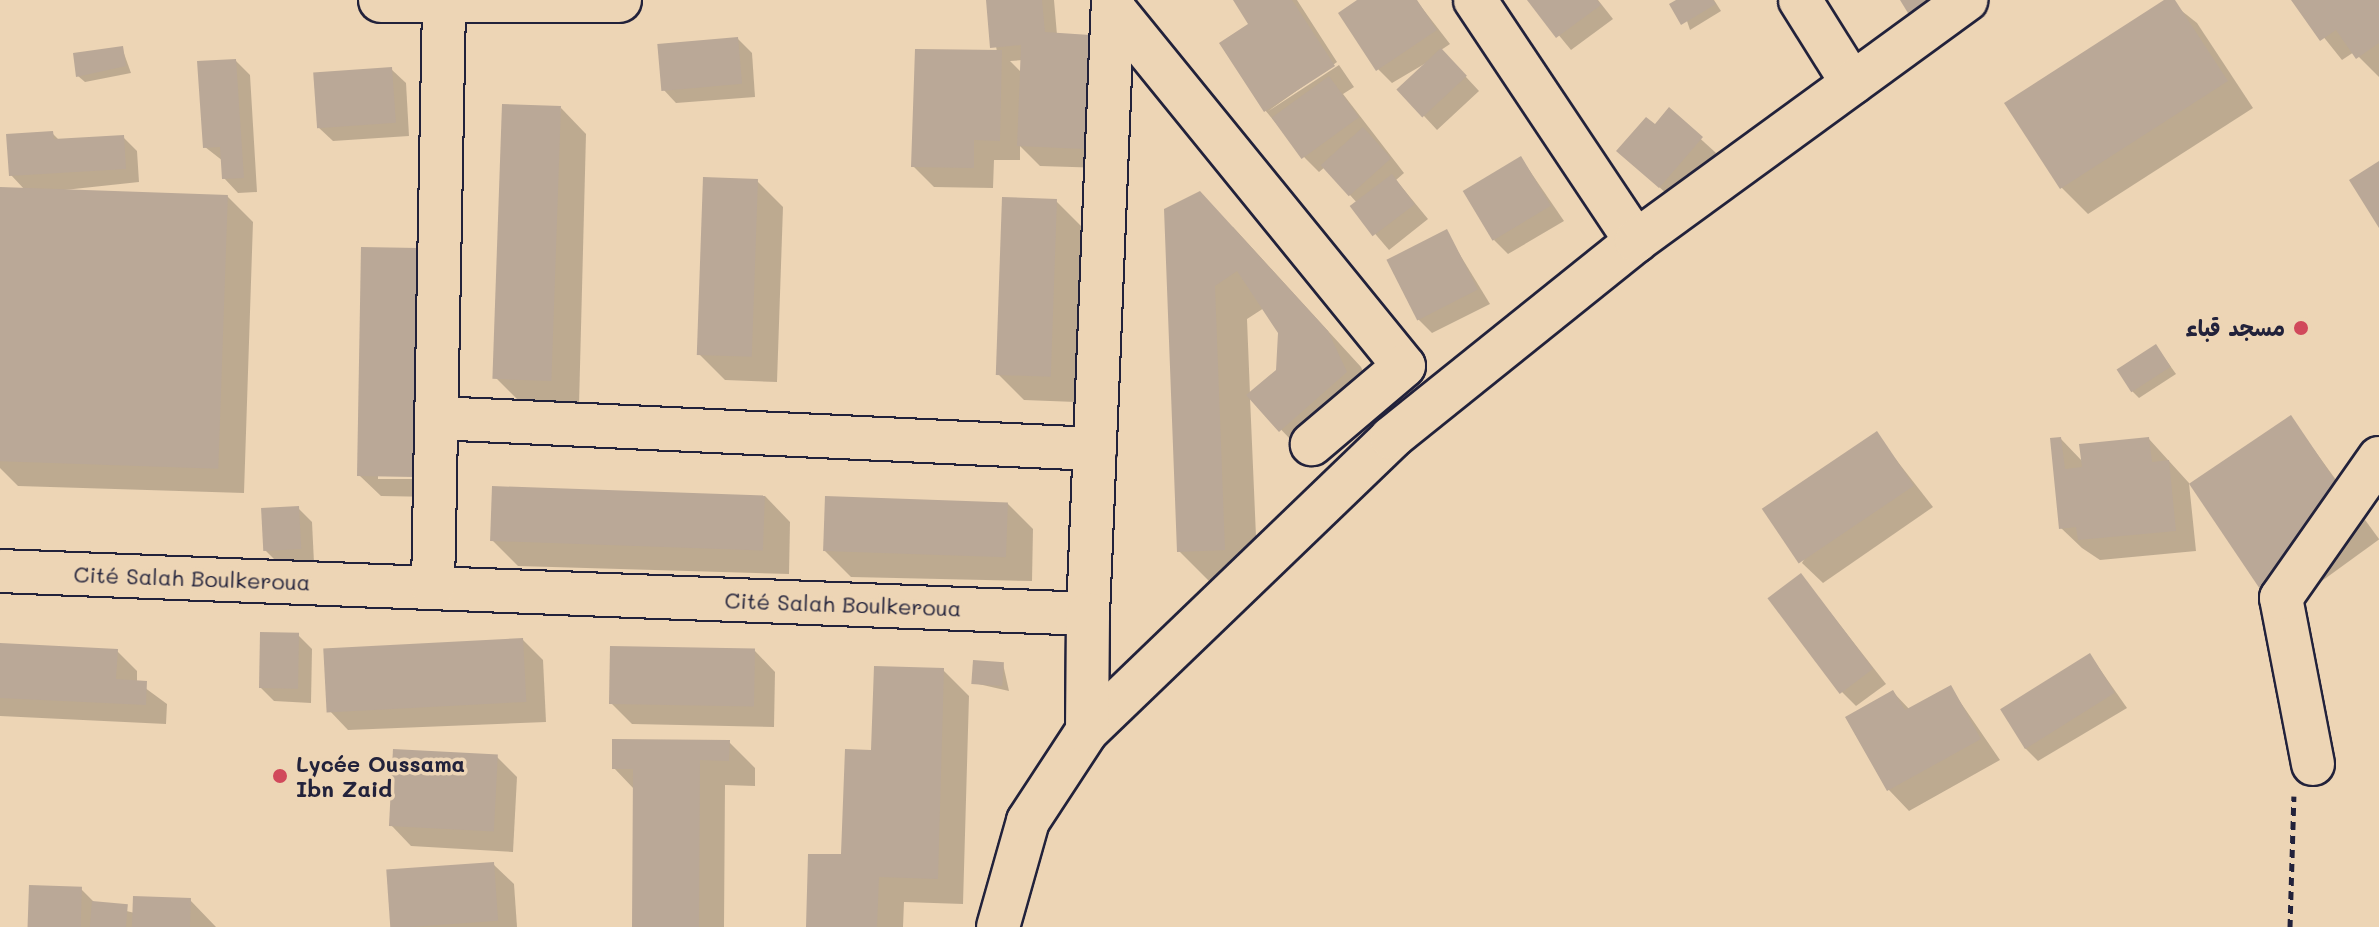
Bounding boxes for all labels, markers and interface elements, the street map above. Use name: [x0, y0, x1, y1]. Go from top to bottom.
place label: مسجد قباء: [2185, 315, 2285, 341]
marker: مسجد قباء: [2292, 319, 2310, 337]
street label: Cité Salah Boulkeroua: [73, 561, 311, 595]
street label: Cité Salah Boulkeroua: [724, 587, 962, 621]
place label: Lycée Oussama Ibn Zaid: [296, 750, 465, 802]
marker: Lycée Oussama Ibn Zaid: [271, 767, 289, 785]

